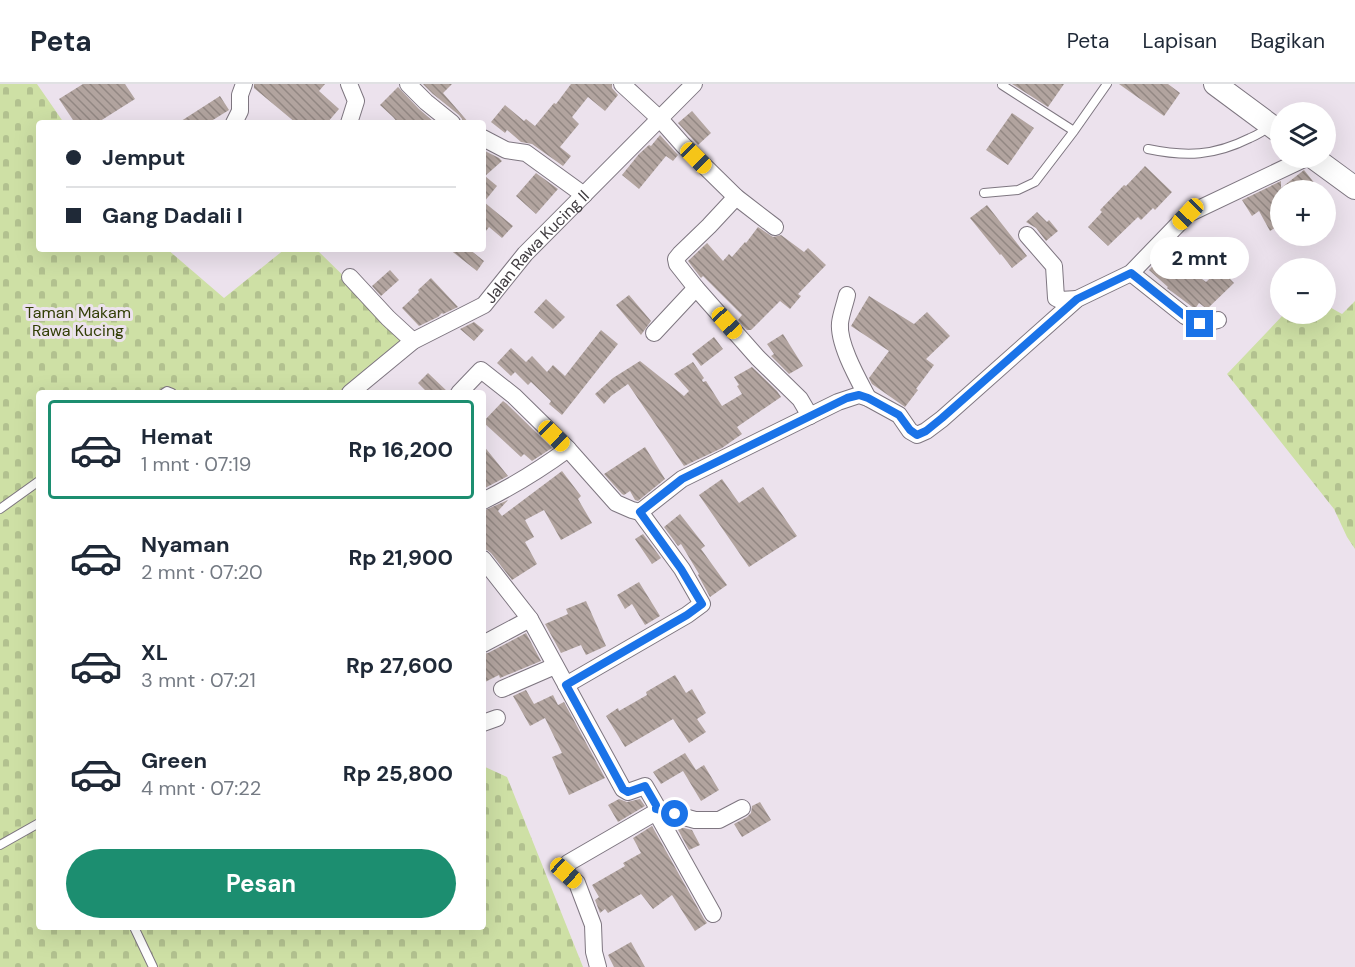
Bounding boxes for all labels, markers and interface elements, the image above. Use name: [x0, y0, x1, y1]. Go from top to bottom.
text: Peta: [30, 23, 92, 60]
text: Peta: [1067, 27, 1109, 55]
text: Lapisan: [1142, 27, 1217, 55]
text: Bagikan: [1250, 27, 1325, 55]
map controls: [1270, 102, 1336, 324]
button: layers: [1270, 102, 1336, 168]
car: [677, 139, 715, 177]
text: Jemput: [102, 143, 185, 172]
button: +: [1270, 180, 1336, 246]
street label: Jalan Rawa Kucing II: [480, 186, 594, 308]
car: [1169, 195, 1207, 233]
text: Gang Dadali I: [102, 201, 243, 230]
callout: 2 mnt: [1150, 237, 1250, 279]
text: 2 mnt: [1171, 245, 1228, 271]
button: −: [1270, 258, 1336, 324]
park label: Taman Makam Rawa Kucing: [25, 302, 131, 341]
car: [708, 304, 746, 342]
route end: [1186, 310, 1213, 337]
car: [535, 417, 573, 455]
text: Hemat: [141, 422, 213, 451]
icon: car: [69, 423, 123, 477]
text: Rp 16,200: [349, 435, 453, 464]
text: 1 mnt · 07:19: [141, 451, 251, 477]
text: Nyaman: [141, 530, 230, 559]
icon: car: [69, 531, 123, 585]
text: Rp 21,900: [348, 543, 453, 572]
text: 2 mnt · 07:20: [141, 559, 263, 585]
text: XL: [141, 638, 168, 667]
icon: car: [69, 639, 123, 693]
text: Rp 27,600: [346, 651, 453, 680]
text: 3 mnt · 07:21: [141, 667, 256, 693]
text: Green: [141, 746, 207, 775]
icon: car: [69, 747, 123, 801]
text: Rp 25,800: [343, 759, 453, 788]
text: 4 mnt · 07:22: [141, 775, 261, 801]
route start: [661, 800, 688, 827]
button: Pesan: [66, 849, 456, 918]
car: [547, 854, 585, 892]

